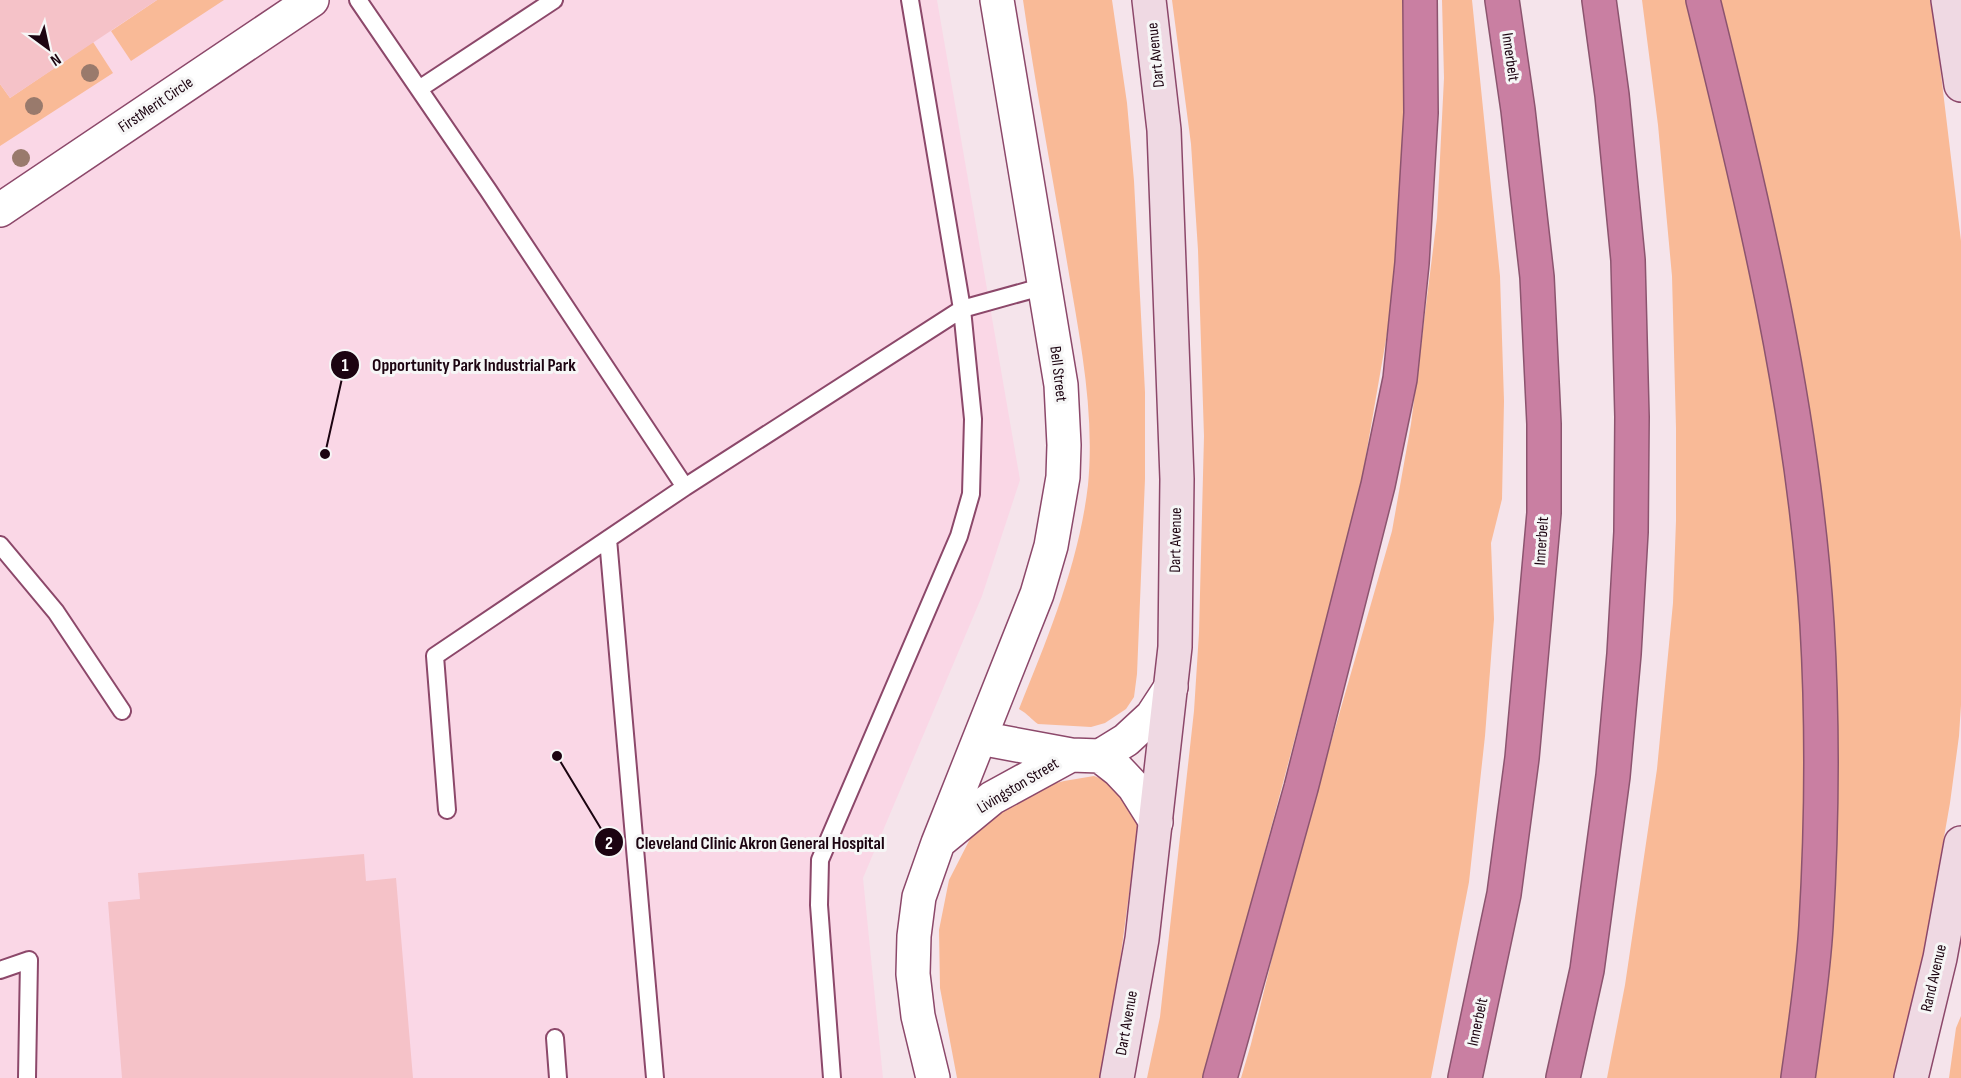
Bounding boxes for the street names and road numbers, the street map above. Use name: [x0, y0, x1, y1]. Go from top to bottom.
street label: Dart Avenue: [1143, 22, 1169, 88]
street label: Innerbelt: [1497, 31, 1523, 83]
street label: FirstMerit Circle: [115, 73, 197, 137]
street label: Bell Street: [1045, 345, 1071, 403]
street label: Dart Avenue: [1166, 507, 1186, 573]
street label: Innerbelt: [1531, 516, 1553, 566]
street label: Livingston Street: [974, 754, 1062, 818]
street label: Rand Avenue: [1917, 942, 1951, 1014]
street label: Dart Avenue: [1112, 989, 1142, 1057]
street label: Innerbelt: [1464, 996, 1492, 1048]

